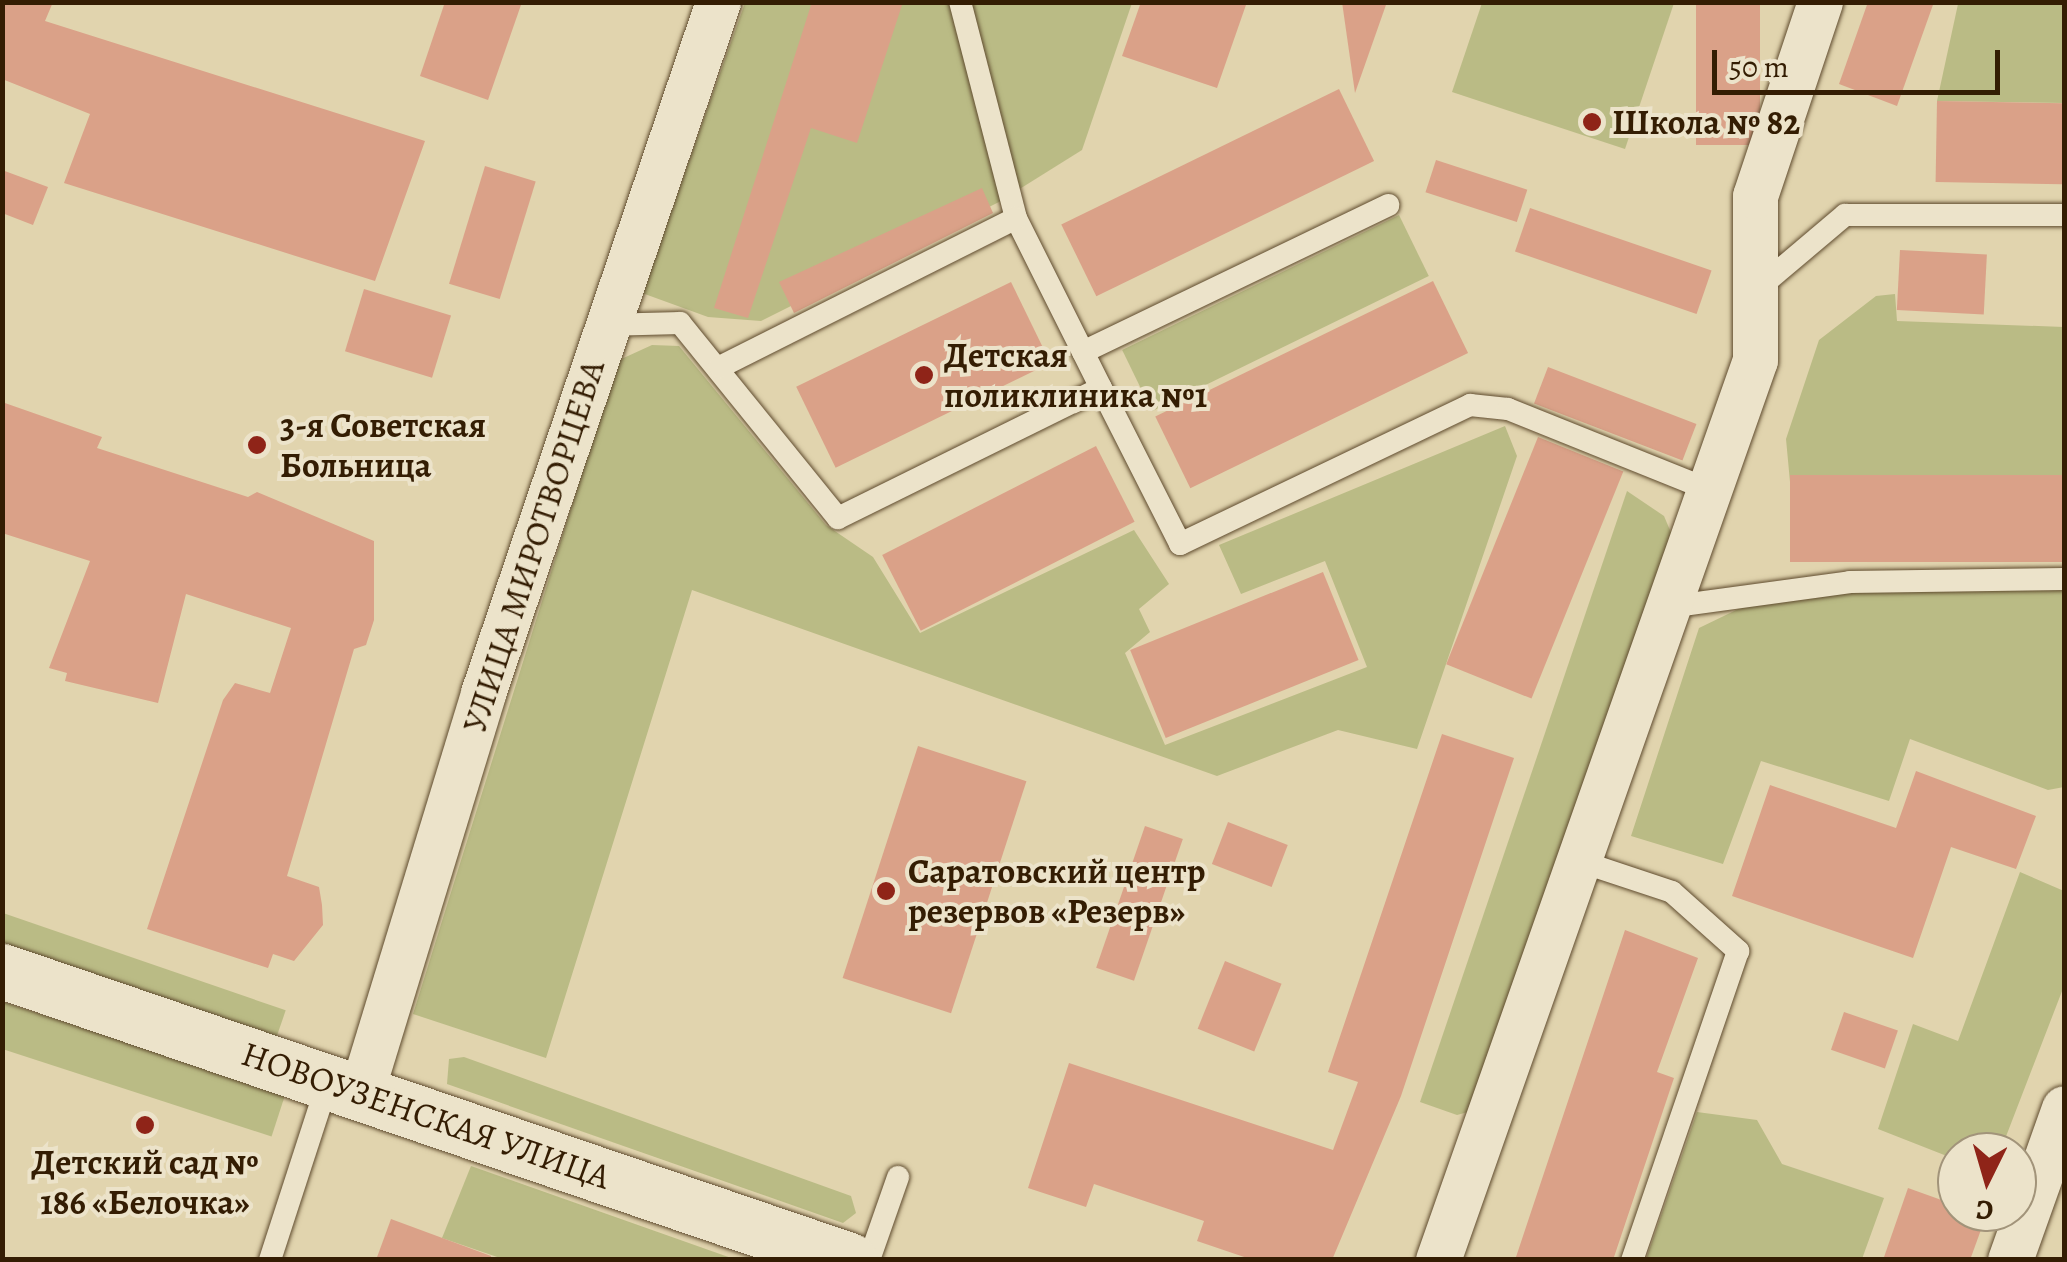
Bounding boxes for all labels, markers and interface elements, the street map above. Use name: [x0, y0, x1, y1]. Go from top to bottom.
scale bar: [1717, 30, 2004, 92]
text: 50 m: [1729, 47, 1789, 87]
place label: Школа № 82: [1612, 101, 1800, 143]
marker: Школа № 82: [1581, 111, 1603, 133]
place label: Детская поликлиника №1: [944, 334, 1207, 416]
street label: УЛИЦА МИРОТВОРЦЕВА: [453, 354, 613, 738]
marker: Детская поликлиника №1: [913, 364, 935, 386]
place label: 3-я Советская Больница: [280, 404, 486, 486]
marker: 3-я Советская Больница: [244, 432, 270, 458]
place label: Саратовский центр резервов «Резерв»: [908, 850, 1205, 932]
marker: Саратовский центр резервов «Резерв»: [873, 878, 899, 904]
street label: НОВОУЗЕНСКАЯ УЛИЦА: [236, 1032, 616, 1198]
marker: Детский сад № 186 «Белочка»: [134, 1114, 156, 1136]
north arrow: [1937, 1132, 2037, 1232]
place label: Детский сад № 186 «Белочка»: [31, 1141, 259, 1223]
text: С: [1974, 1190, 1995, 1230]

